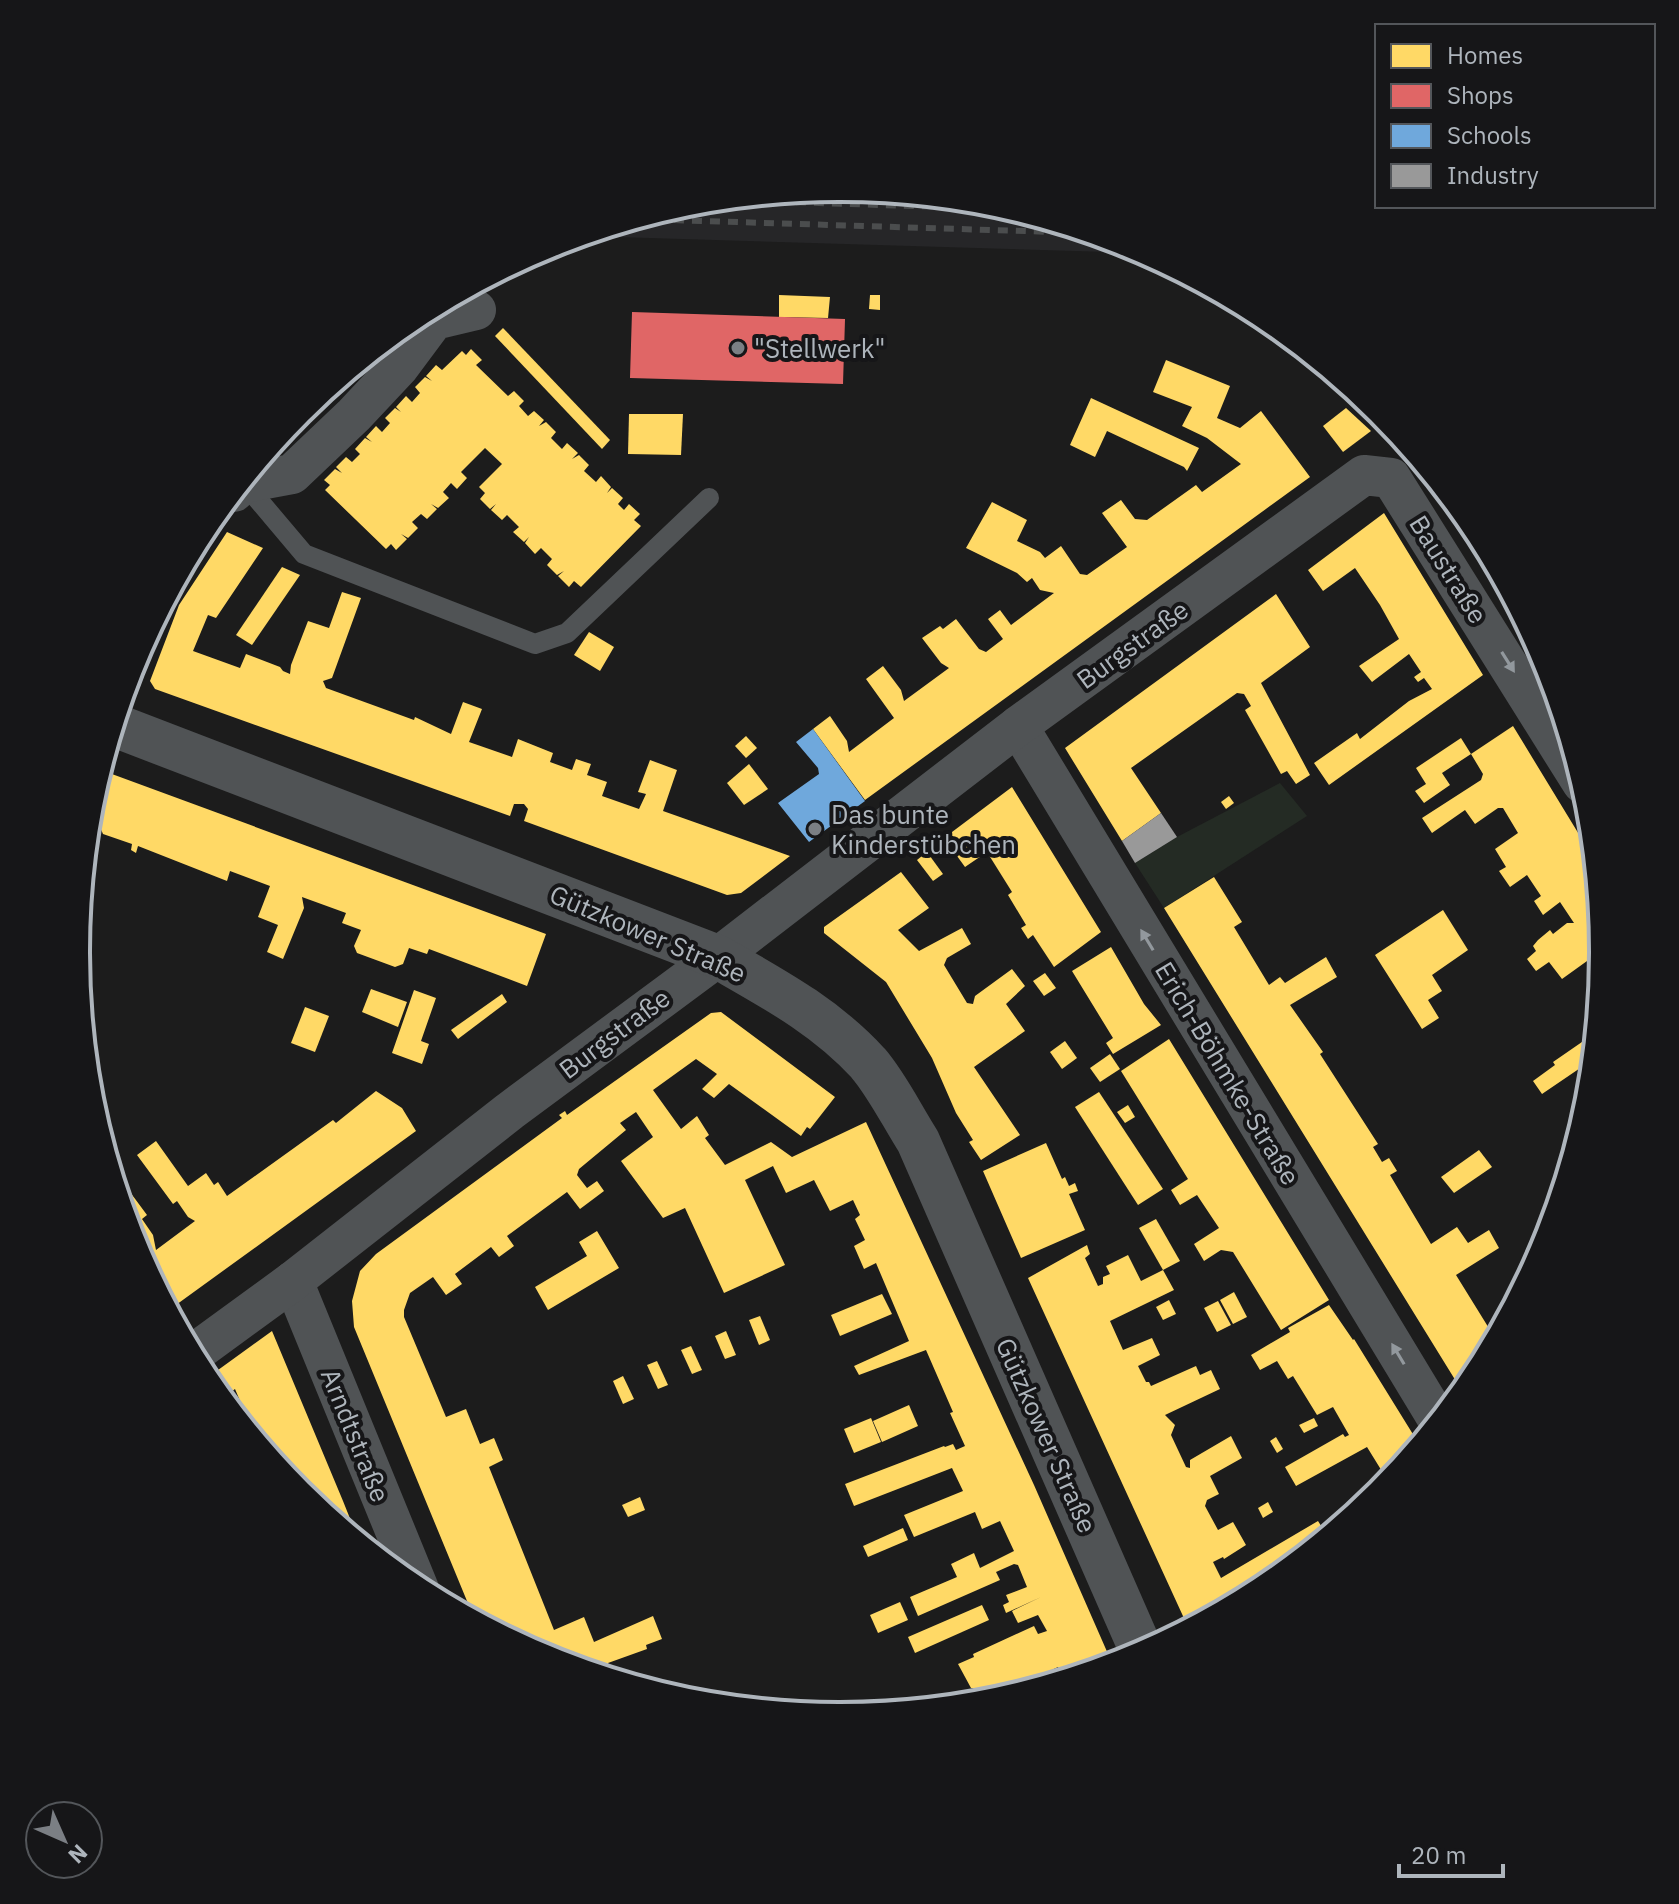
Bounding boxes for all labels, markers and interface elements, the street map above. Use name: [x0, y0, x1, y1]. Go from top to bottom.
legend: [1375, 24, 1655, 208]
text: Homes: [1447, 39, 1523, 71]
text: Shops: [1447, 79, 1514, 111]
text: Schools: [1447, 119, 1532, 151]
text: Industry: [1447, 159, 1539, 191]
place label: "Stellwerk": [754, 331, 885, 365]
marker: "Stellwerk": [729, 339, 747, 357]
street label: Baustraße: [1402, 508, 1496, 630]
street label: Burgstraße: [1069, 592, 1195, 696]
one-way arrow: [1500, 651, 1515, 672]
place label: Das bunte Kinderstübchen: [831, 797, 1016, 861]
marker: Das bunte Kinderstübchen: [806, 820, 824, 838]
street label: Gützkower Straße: [545, 876, 751, 990]
one-way arrow: [1140, 929, 1154, 951]
street label: Erich-Böhmke-Straße: [1148, 955, 1308, 1191]
street label: Burgstraße: [552, 980, 676, 1086]
street label: Gützkower Straße: [989, 1332, 1105, 1538]
one-way arrow: [1391, 1343, 1405, 1365]
street label: Arndtstraße: [314, 1363, 398, 1507]
north arrow: [24, 1800, 104, 1880]
scale bar: [1399, 1828, 1503, 1878]
text: N: [63, 1839, 94, 1870]
text: 20 m: [1411, 1839, 1466, 1871]

